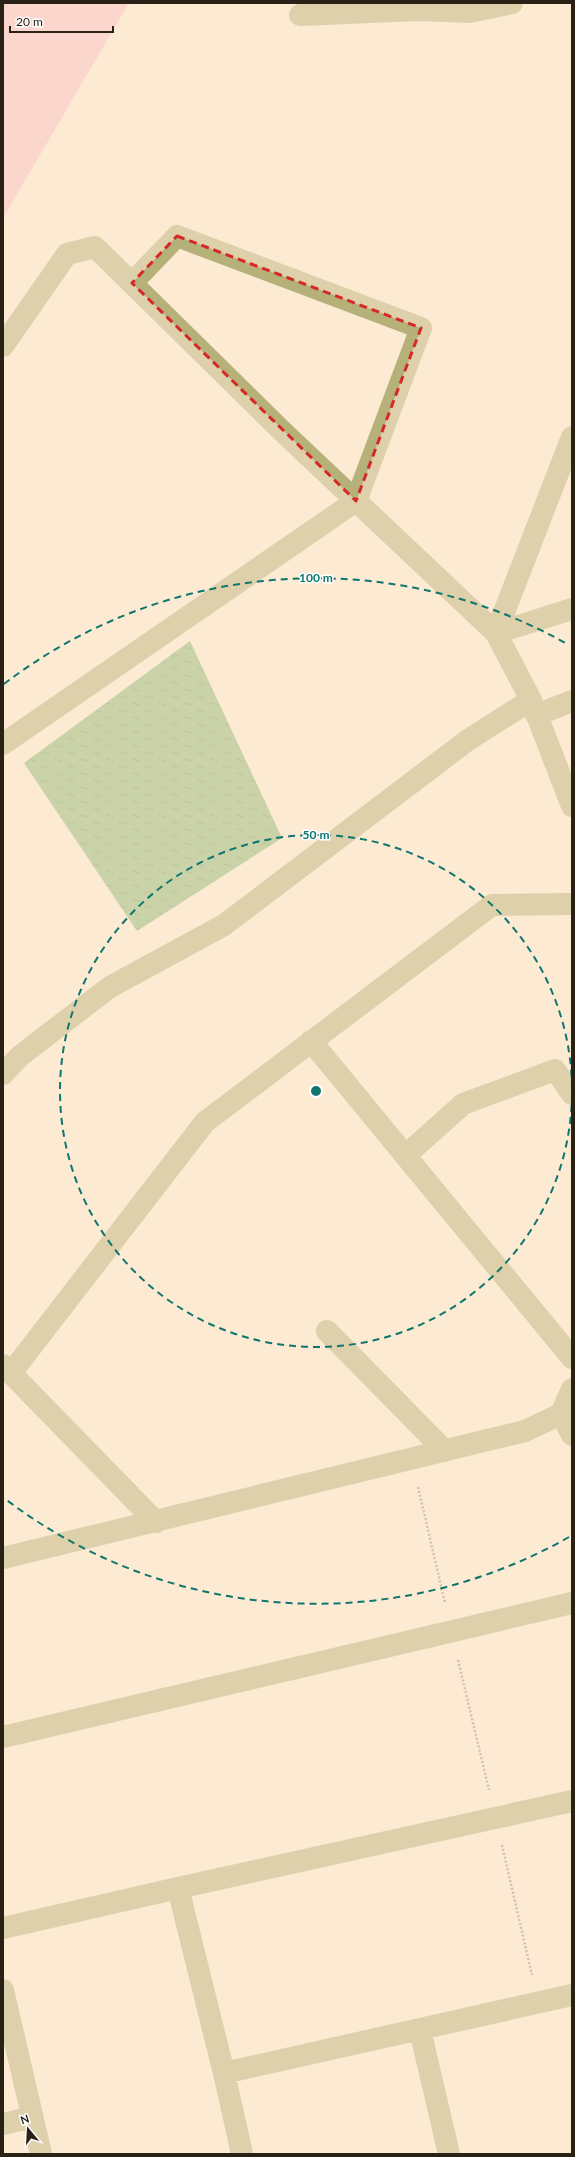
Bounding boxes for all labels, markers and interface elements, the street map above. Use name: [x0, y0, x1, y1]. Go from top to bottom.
scale bar: [10, 8, 113, 34]
text: 20 m: [16, 14, 43, 29]
text: 100 m: [299, 570, 333, 585]
text: 50 m: [303, 827, 329, 842]
centre of rings: [309, 1084, 323, 1098]
north arrow: [8, 2109, 48, 2149]
text: N: [19, 2112, 31, 2127]

